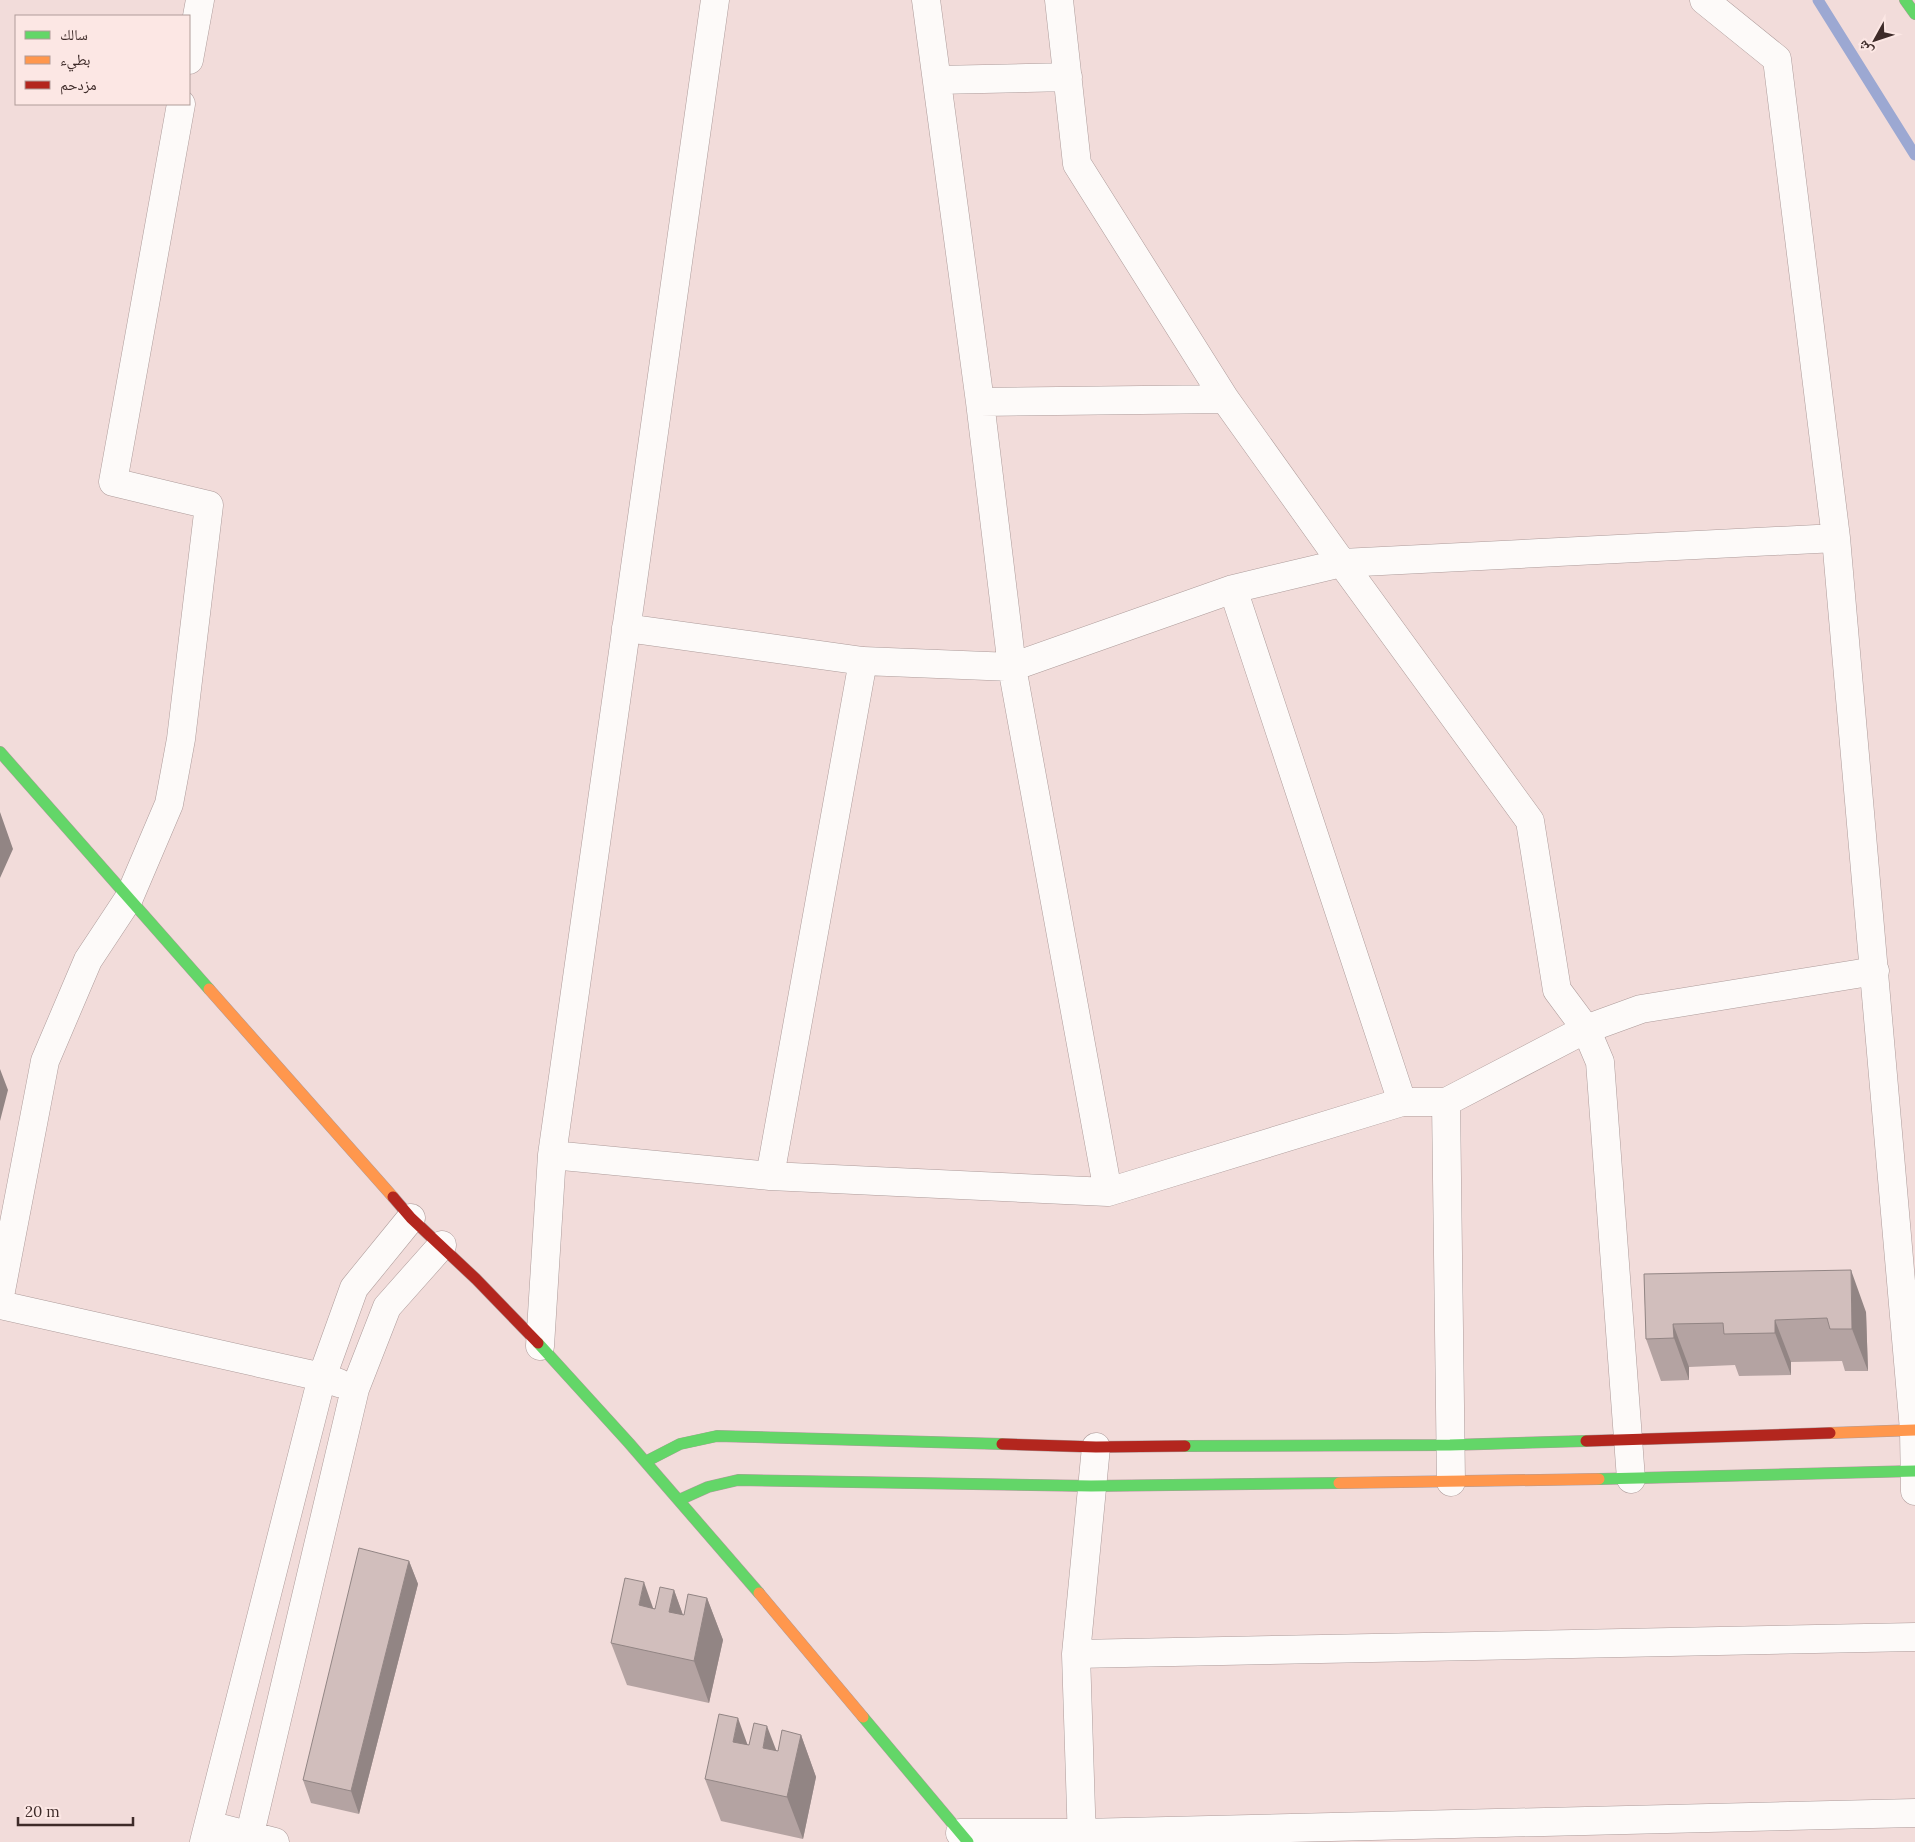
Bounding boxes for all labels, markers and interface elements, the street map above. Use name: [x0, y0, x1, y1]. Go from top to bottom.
legend: [15, 15, 190, 105]
north arrow: [1850, 15, 1900, 65]
text: سالك: [60, 25, 88, 44]
text: ش: [1853, 37, 1877, 60]
text: بطيء: [60, 50, 90, 72]
text: مزدحم: [60, 75, 97, 95]
scale bar: [18, 1794, 132, 1826]
text: 20 m: [25, 1802, 60, 1821]

